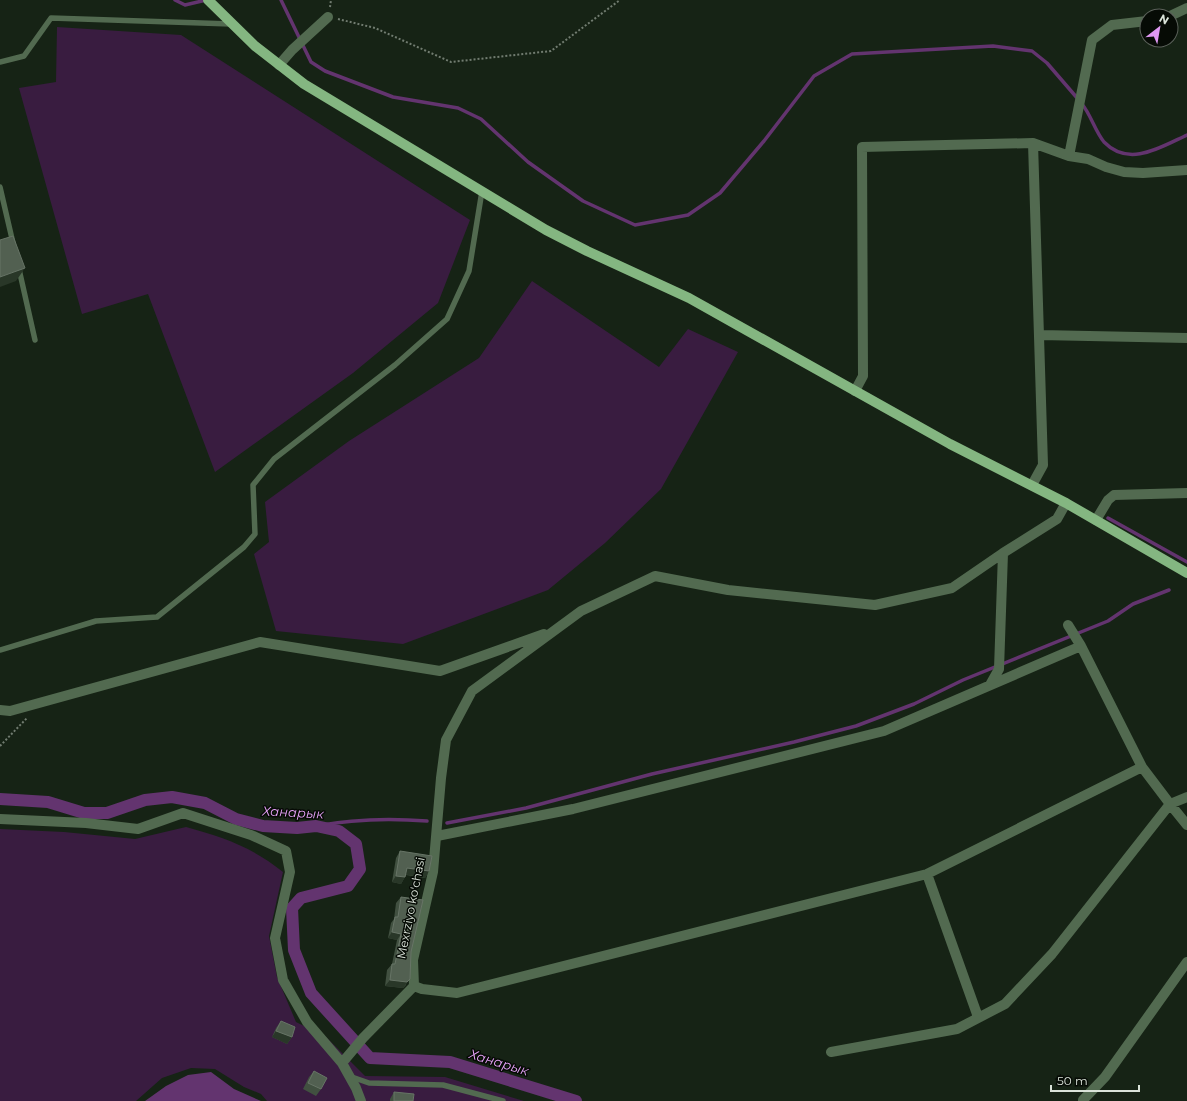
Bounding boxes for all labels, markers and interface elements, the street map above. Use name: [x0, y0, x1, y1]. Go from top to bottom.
north arrow: [1139, 8, 1179, 48]
text: N: [1157, 11, 1172, 28]
water label: Ханарык: [261, 802, 325, 822]
street label: Mexrziyo ko'chasi: [393, 856, 428, 960]
water label: Ханарык: [466, 1045, 531, 1079]
scale bar: [1051, 1067, 1139, 1093]
text: 50 m: [1057, 1073, 1088, 1088]

